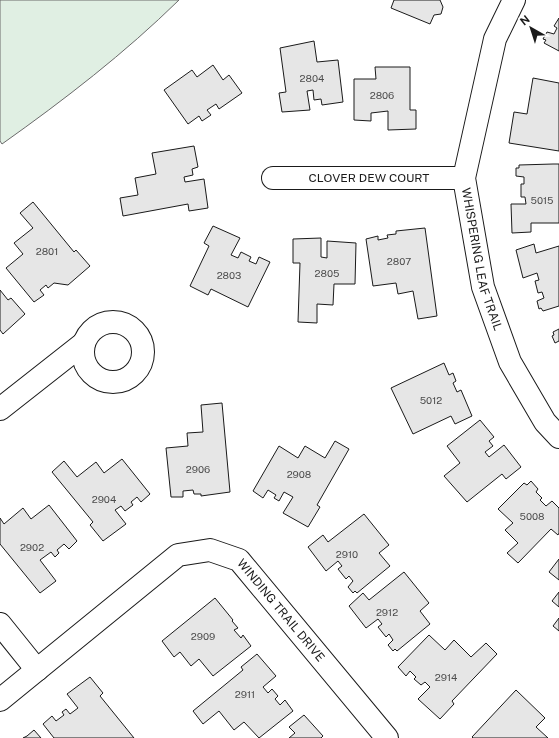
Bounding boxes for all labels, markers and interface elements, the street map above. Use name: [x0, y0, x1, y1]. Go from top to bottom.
north arrow: [511, 8, 551, 48]
text: N: [518, 13, 532, 28]
house number: 2804: [300, 72, 324, 84]
house number: 2806: [370, 89, 394, 101]
street label: CLOVER DEW COURT: [309, 171, 429, 185]
street label: WHISPERING LEAF TRAIL: [459, 187, 505, 333]
house number: 5015: [530, 194, 554, 206]
house number: 2801: [36, 245, 58, 257]
house number: 2807: [387, 255, 411, 267]
house number: 2805: [315, 267, 339, 279]
house number: 2803: [217, 269, 241, 281]
house number: 5012: [420, 394, 442, 406]
house number: 2906: [186, 463, 210, 475]
house number: 2908: [287, 468, 311, 480]
house number: 2904: [92, 493, 116, 505]
house number: 5008: [520, 510, 545, 522]
house number: 2902: [20, 541, 44, 553]
house number: 2910: [336, 548, 358, 560]
street label: WINDING TRAIL DRIVE: [234, 556, 327, 664]
house number: 2912: [376, 606, 398, 618]
house number: 2909: [191, 630, 215, 642]
house number: 2914: [435, 671, 457, 683]
house number: 2911: [235, 688, 255, 700]

